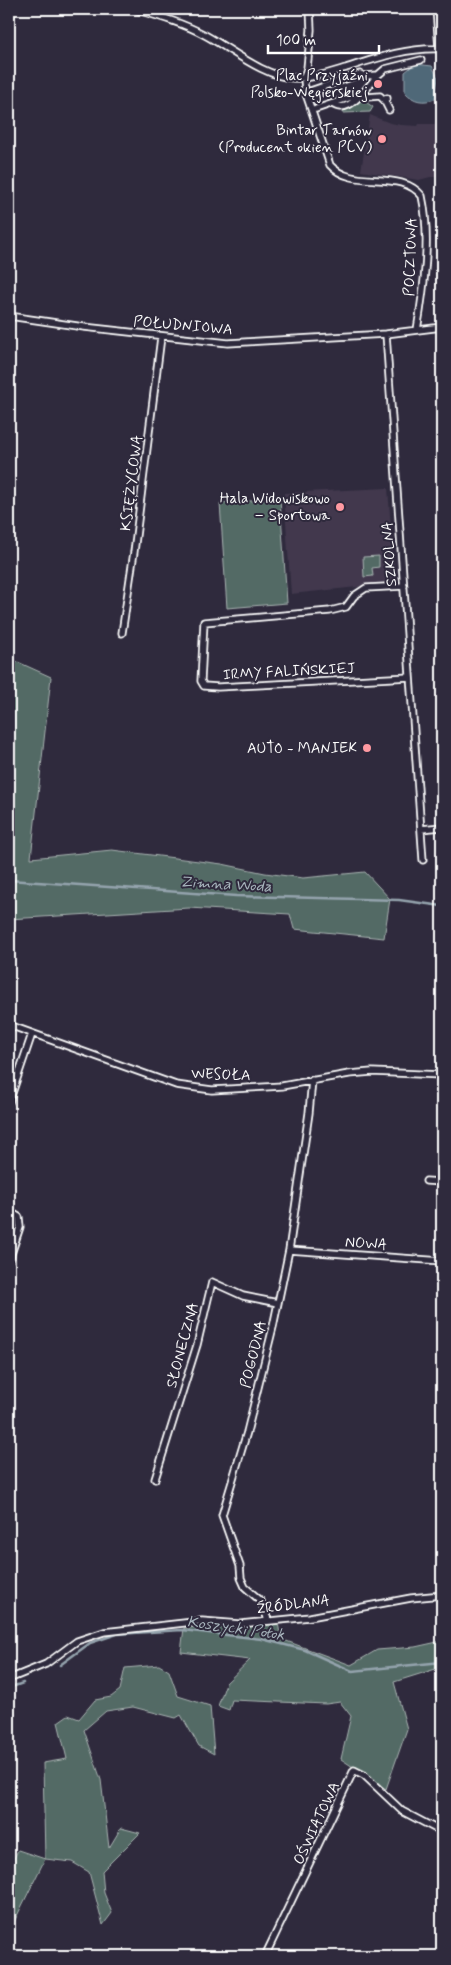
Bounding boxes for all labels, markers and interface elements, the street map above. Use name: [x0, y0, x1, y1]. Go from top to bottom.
scale bar: [268, 22, 380, 54]
text: 100 m: [276, 31, 316, 51]
place label: Plac Przyjaźni Polsko-Węgierskiej: [251, 66, 368, 103]
marker: Plac Przyjaźni Polsko-Węgierskiej: [372, 78, 384, 90]
place label: Bintar Tarnów (Producent okien PCV): [218, 121, 373, 158]
marker: Bintar Tarnów (Producent okien PCV): [376, 133, 388, 145]
street label: POCZTOWA: [400, 217, 422, 297]
street label: POŁUDNIOWA: [132, 312, 233, 340]
street label: KSIĘŻYCOWA: [116, 434, 148, 532]
place label: Hala Widowiskowo – Sportowa: [220, 489, 331, 526]
marker: Hala Widowiskowo – Sportowa: [334, 501, 346, 513]
street label: SZKOLNA: [378, 521, 402, 587]
street label: IRMY FALIŃSKIEJ: [222, 659, 356, 685]
place label: AUTO - MANIEK: [247, 739, 357, 759]
marker: AUTO - MANIEK: [361, 742, 373, 754]
water label: Zimna Woda: [179, 872, 272, 897]
street label: WESOŁA: [191, 1064, 251, 1086]
street label: NOWA: [344, 1233, 388, 1255]
street label: SŁONECZNA: [162, 1300, 204, 1390]
street label: POGODNA: [236, 1318, 272, 1390]
street label: ŹRÓDLANA: [255, 1591, 331, 1619]
water label: Koszycki Potok: [186, 1611, 286, 1646]
street label: OŚWIATOWA: [288, 1778, 345, 1868]

